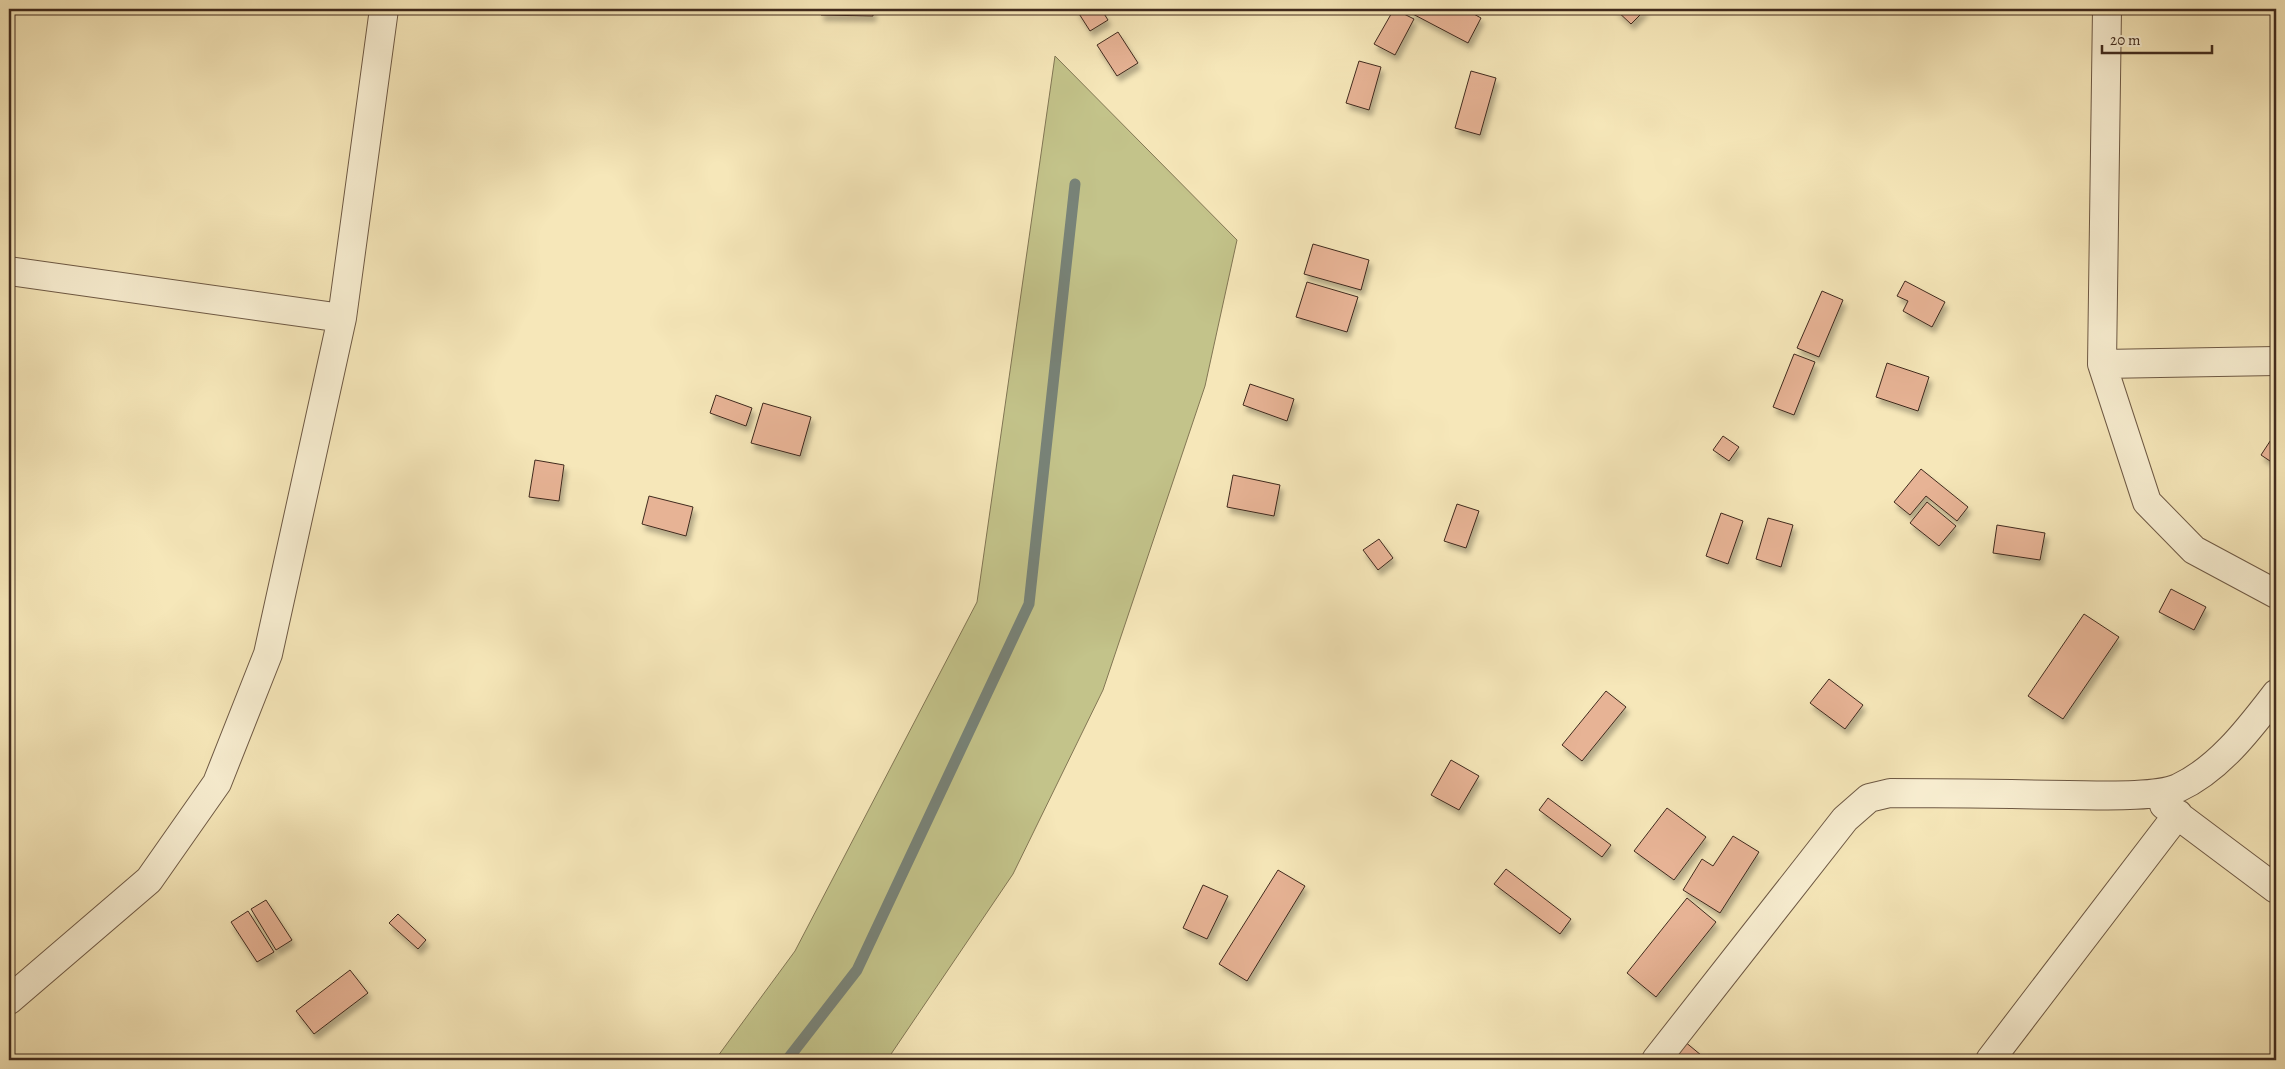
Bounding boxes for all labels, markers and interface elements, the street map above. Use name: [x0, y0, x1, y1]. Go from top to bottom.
scale bar: [2102, 22, 2212, 54]
text: 20 m: [2110, 30, 2141, 50]

